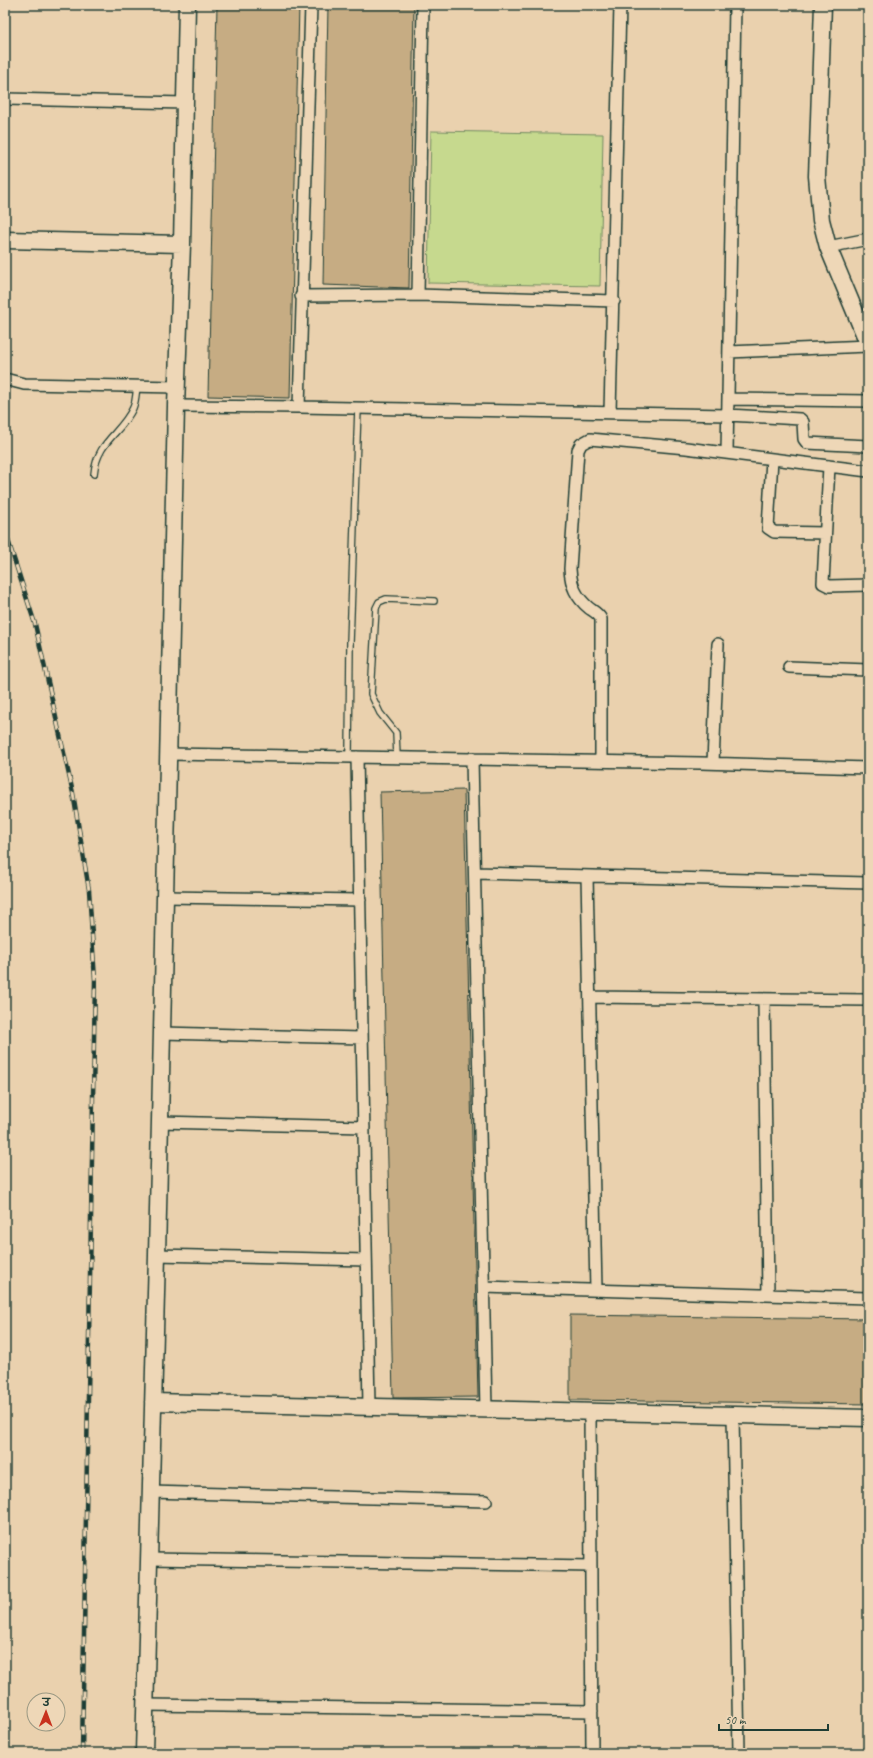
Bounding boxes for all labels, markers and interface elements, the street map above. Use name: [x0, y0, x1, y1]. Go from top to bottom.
north arrow: [26, 1692, 66, 1732]
text: उ: [41, 1695, 52, 1709]
scale bar: [719, 1706, 828, 1732]
text: 50 m: [725, 1712, 747, 1728]

